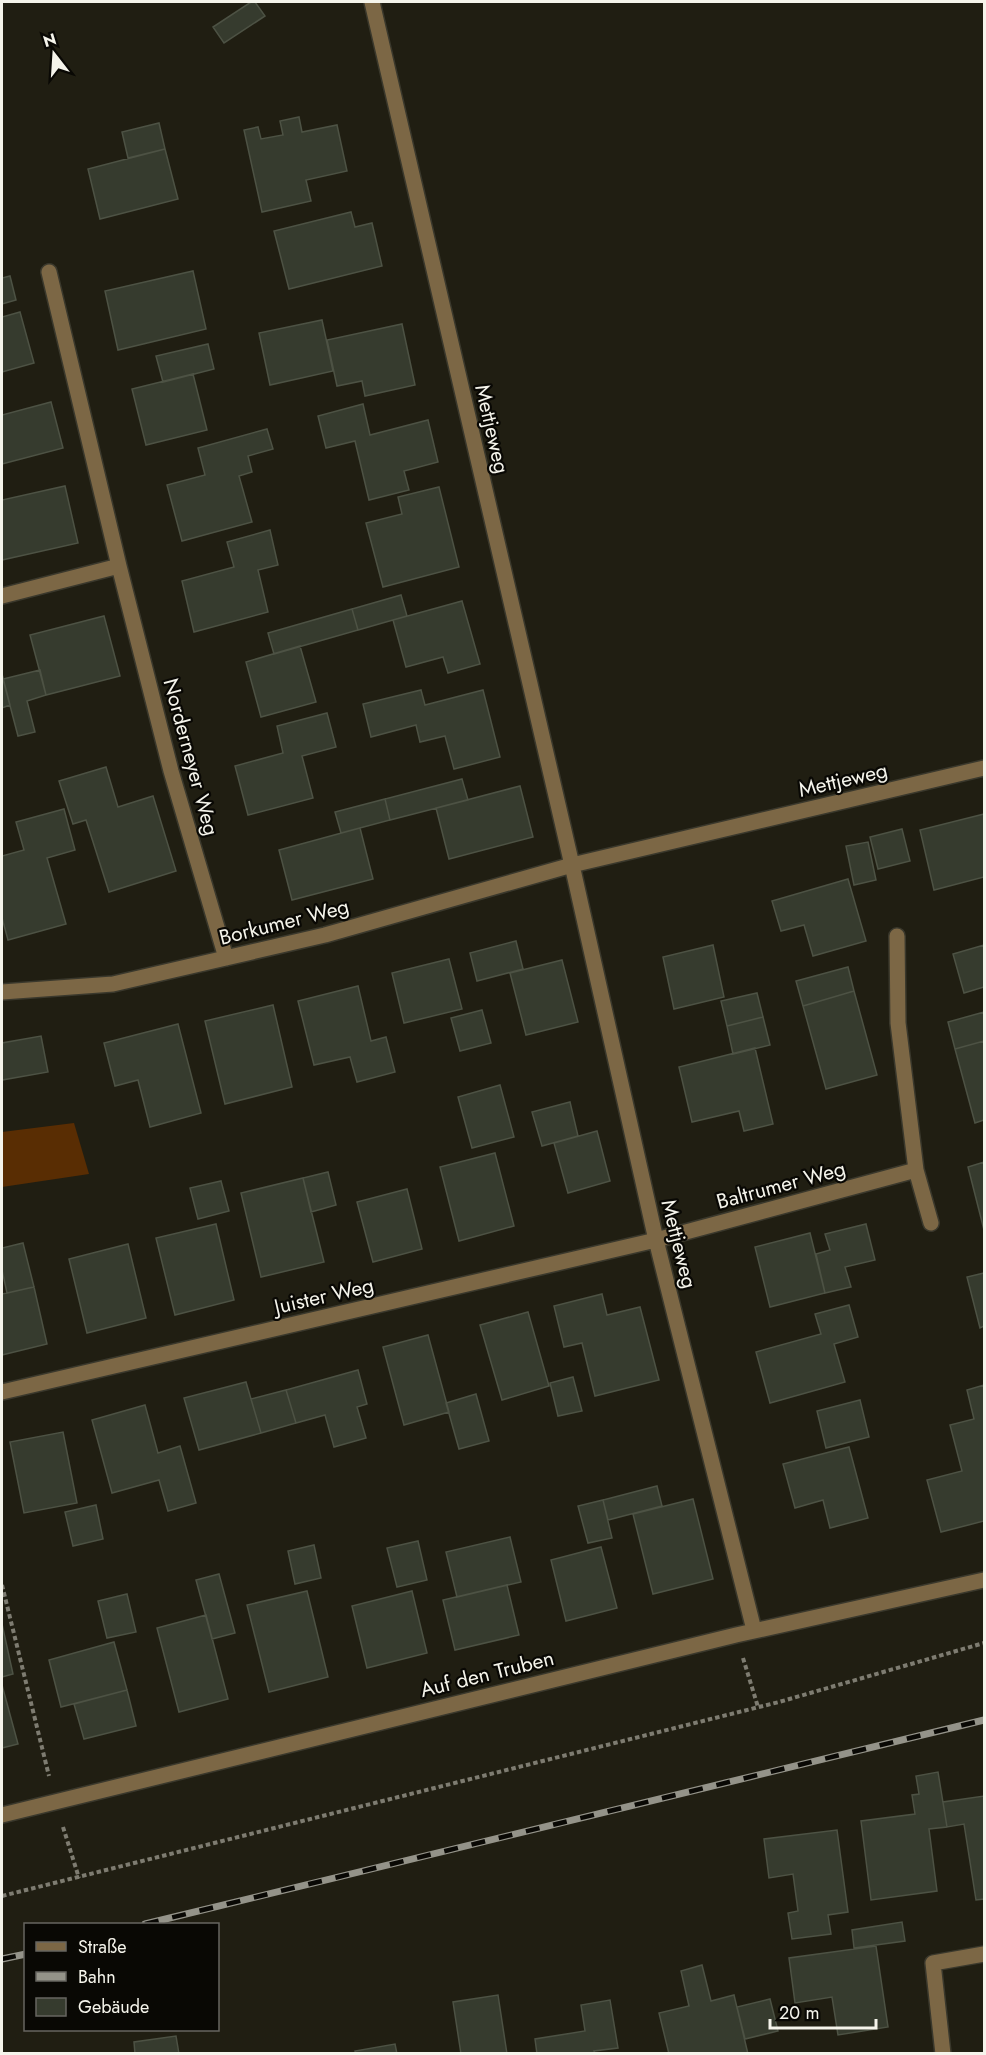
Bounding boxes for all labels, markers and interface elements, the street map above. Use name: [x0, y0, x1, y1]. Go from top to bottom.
north arrow: [24, 24, 84, 84]
text: N: [40, 27, 59, 53]
street label: Mettjeweg: [467, 382, 517, 476]
street label: Norderneyer Weg: [156, 675, 226, 839]
street label: Mettjeweg: [796, 755, 890, 805]
street label: Borkumer Weg: [216, 891, 352, 953]
street label: Baltrumer Weg: [713, 1153, 849, 1217]
street label: Mettjeweg: [654, 1197, 704, 1291]
street label: Juister Weg: [268, 1270, 377, 1323]
street label: Auf den Truben: [417, 1643, 557, 1705]
legend: [24, 1923, 219, 2031]
text: Straße: [78, 1934, 126, 1960]
text: Bahn: [78, 1964, 116, 1990]
scale bar: [770, 1992, 876, 2030]
text: Gebäude: [78, 1994, 149, 2020]
text: 20 m: [779, 2000, 819, 2026]

